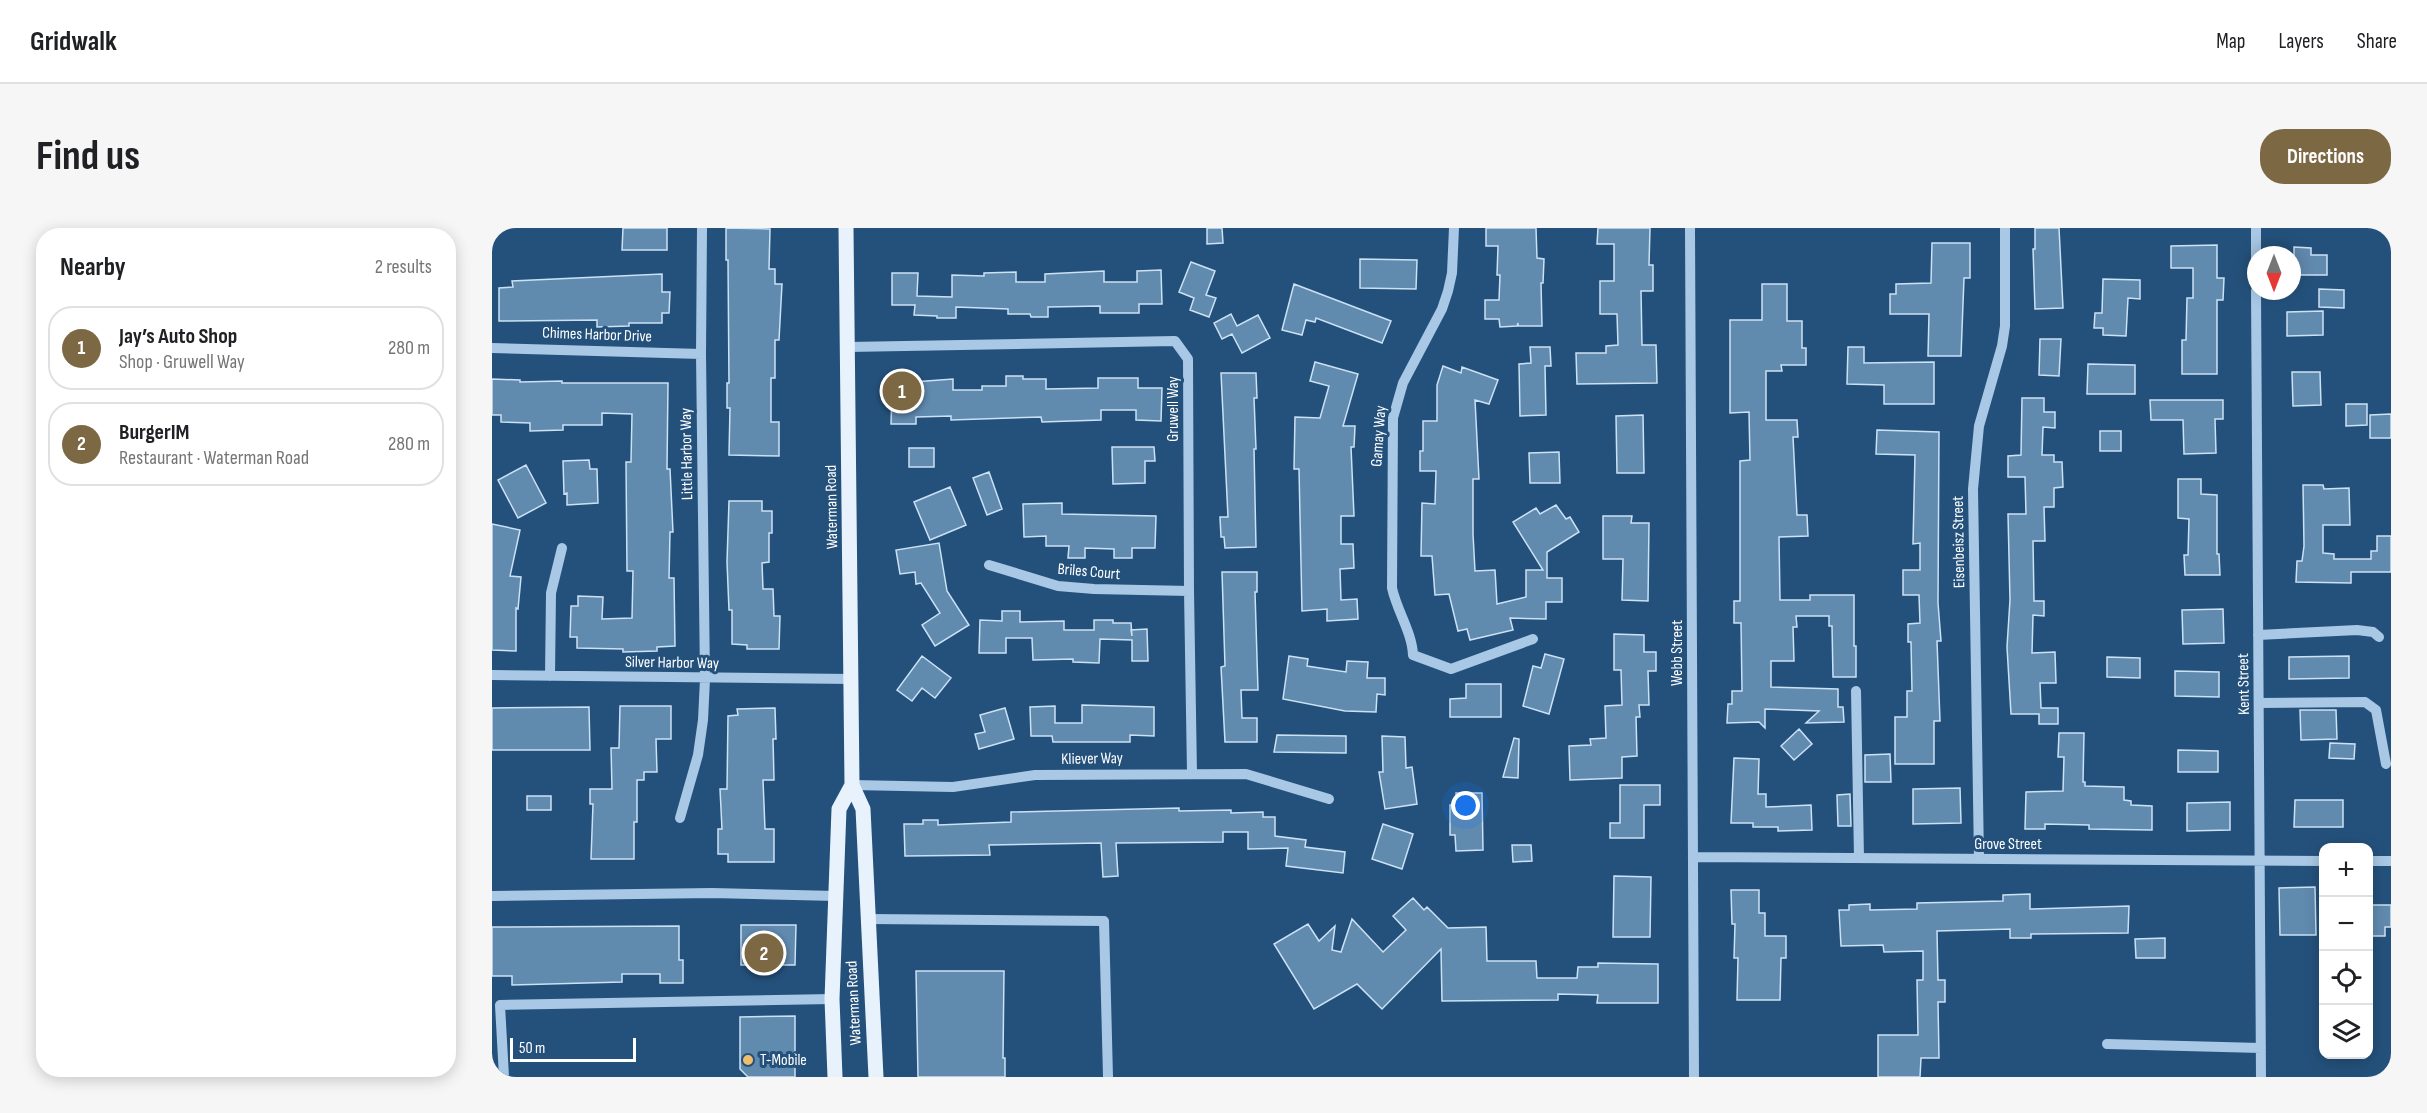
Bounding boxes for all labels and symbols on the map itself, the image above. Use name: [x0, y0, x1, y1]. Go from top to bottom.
north arrow: [2247, 246, 2301, 300]
street label: Chimes Harbor Drive: [542, 324, 652, 346]
pin: 1: [882, 368, 922, 414]
street label: Gruwell Way: [1164, 376, 1183, 442]
street label: Gamay Way: [1367, 405, 1391, 467]
street label: Little Harbor Way: [677, 408, 697, 500]
street label: Waterman Road: [822, 465, 842, 549]
street label: Eisenbeisz Street: [1949, 496, 1969, 588]
street label: Briles Court: [1057, 560, 1121, 584]
street label: Webb Street: [1668, 620, 1687, 686]
street label: Silver Harbor Way: [625, 653, 719, 673]
street label: Kent Street: [2234, 653, 2254, 715]
street label: Kliever Way: [1061, 749, 1123, 769]
your location: [1451, 791, 1480, 820]
street label: Grove Street: [1974, 835, 2042, 854]
pin: 2: [744, 930, 784, 976]
street label: Waterman Road: [842, 960, 866, 1046]
scale bar: [510, 1035, 636, 1062]
place label: T-Mobile: [760, 1051, 807, 1070]
marker: T-Mobile: [741, 1053, 755, 1067]

